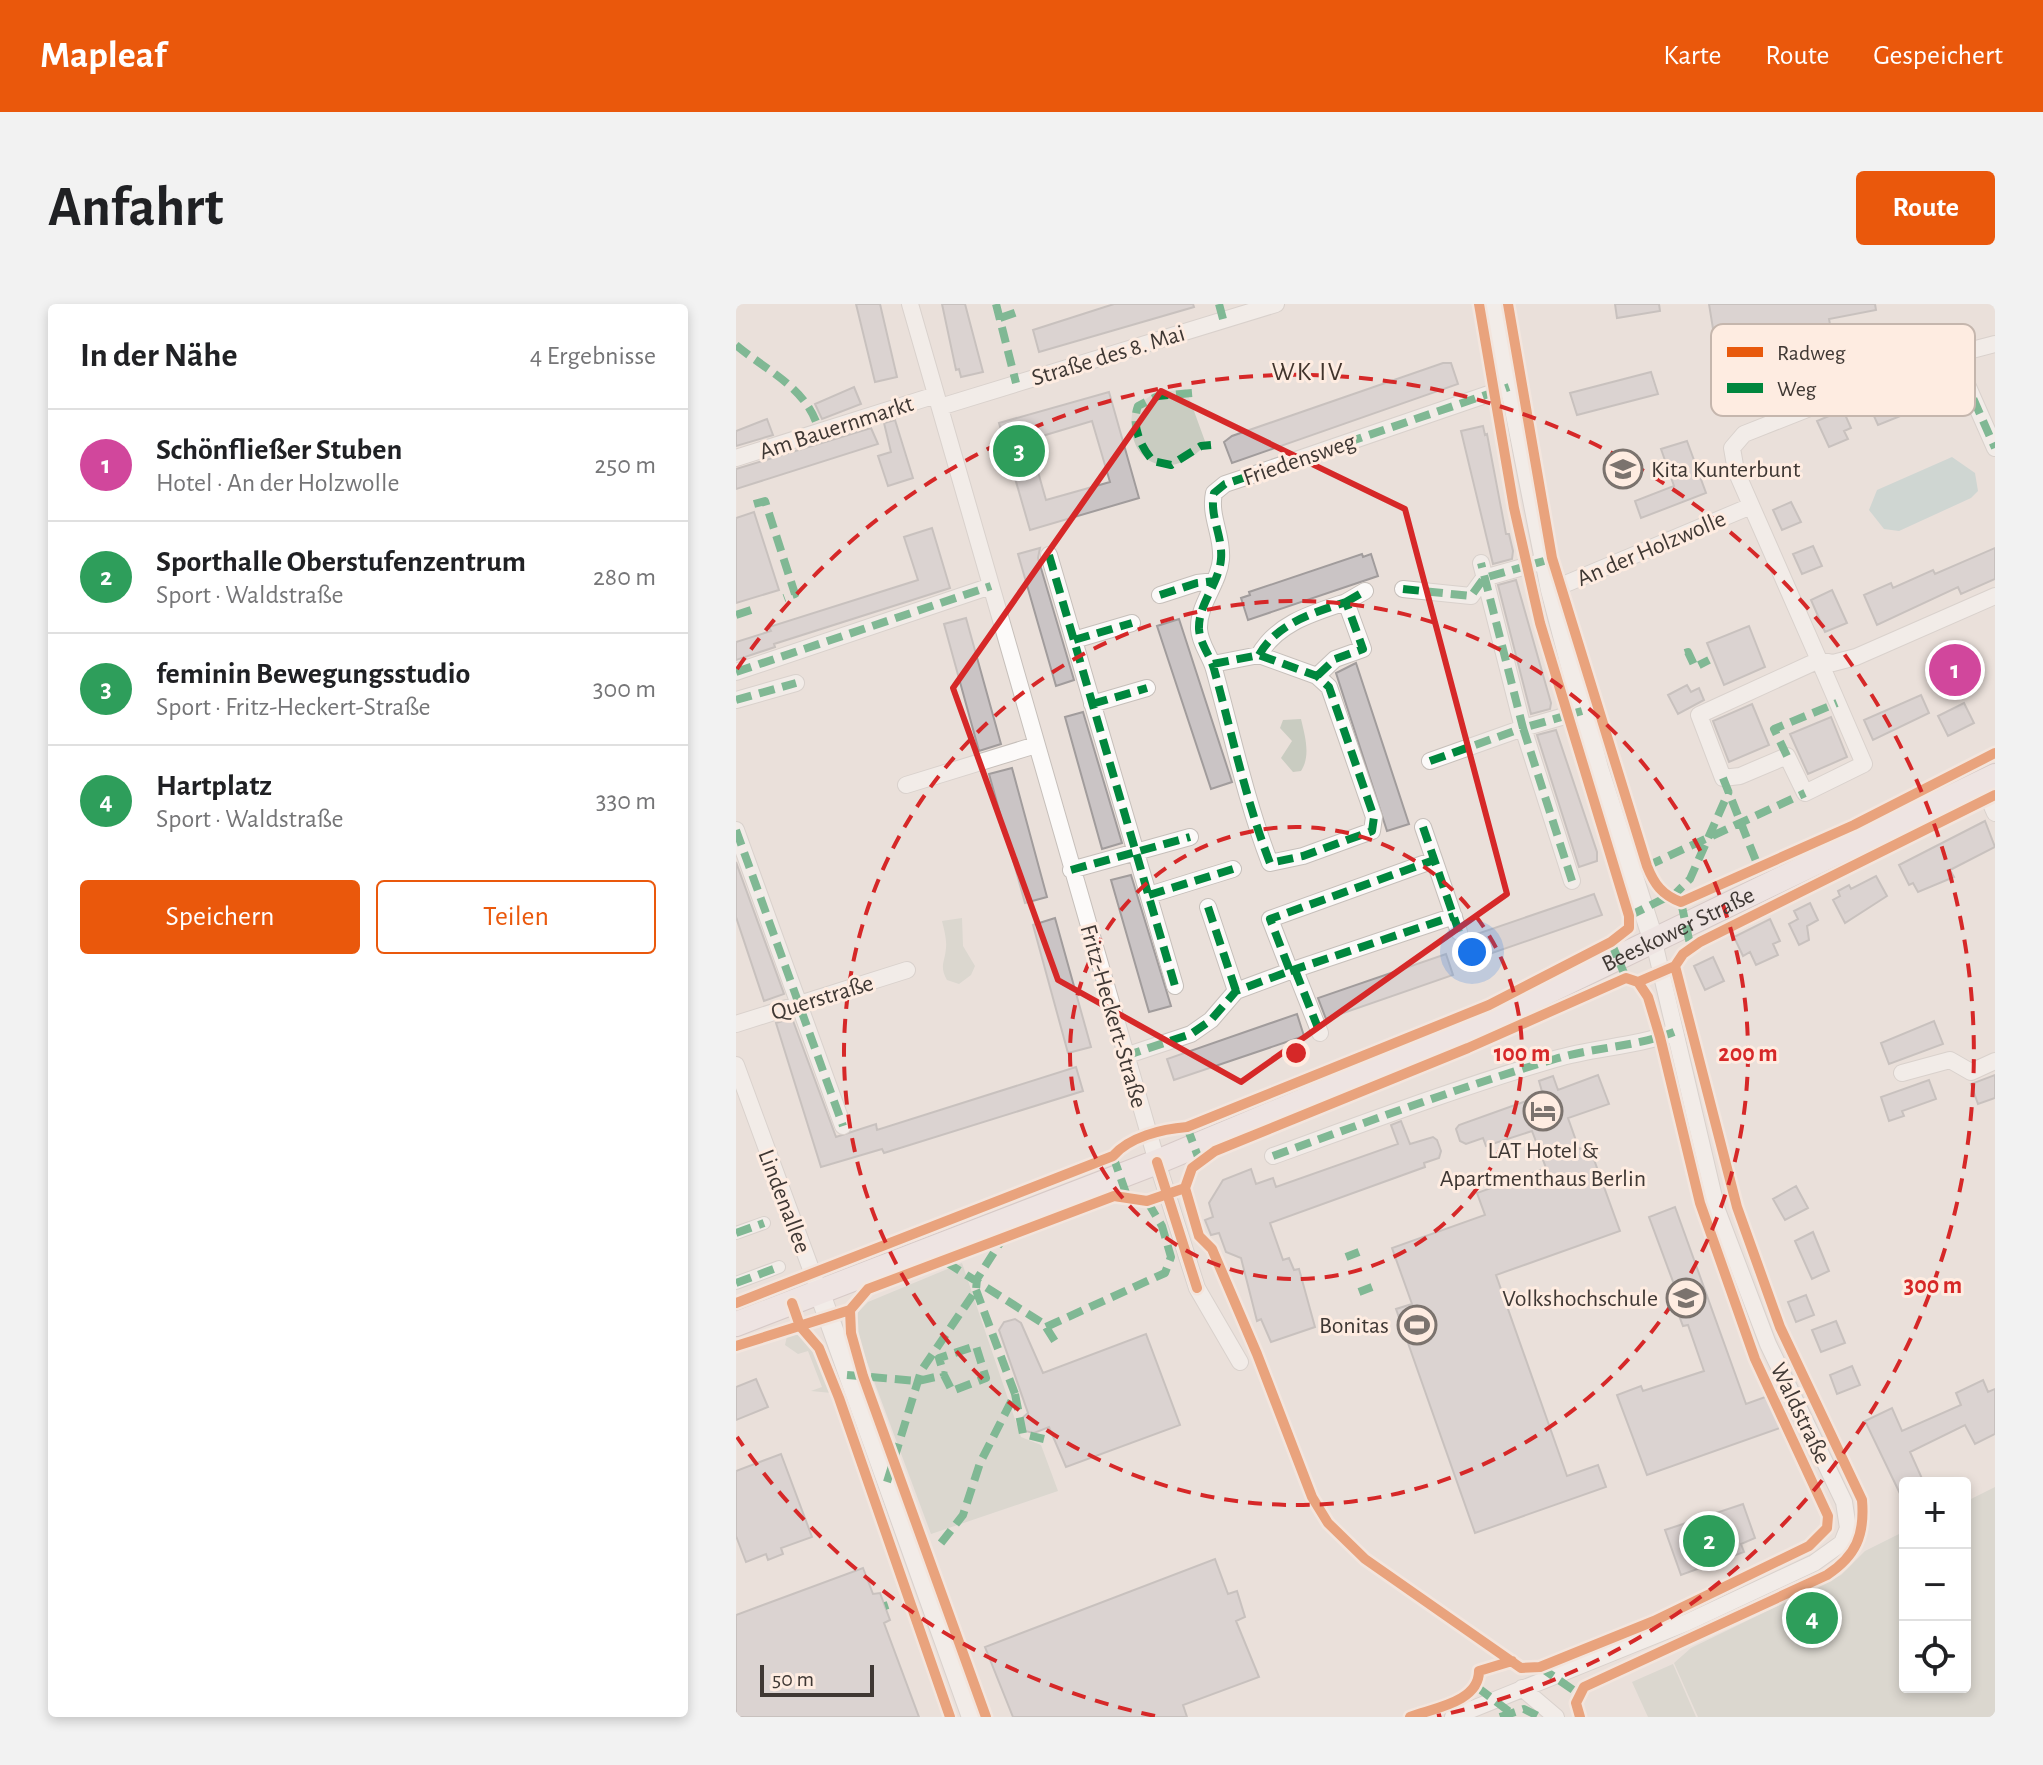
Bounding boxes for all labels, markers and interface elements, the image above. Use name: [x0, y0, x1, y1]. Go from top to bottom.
text: Mapleaf: [40, 37, 166, 75]
text: Karte: [1663, 42, 1721, 70]
text: Route: [1765, 42, 1829, 70]
text: Gespeichert: [1873, 42, 2003, 70]
button: Route: [1856, 171, 1995, 245]
text: Anfahrt: [48, 180, 224, 236]
street label: Straße des 8. Mai: [1029, 321, 1188, 391]
legend: [1711, 324, 1975, 416]
text: In der Nähe: [80, 339, 237, 373]
text: Radweg: [1777, 342, 1846, 364]
text: 4 Ergebnisse: [530, 343, 656, 369]
district label: WK IV: [1272, 359, 1344, 385]
text: Weg: [1777, 378, 1817, 400]
street label: Am Bauernmarkt: [756, 392, 917, 464]
pin: 3: [993, 421, 1045, 481]
street label: Friedensweg: [1240, 429, 1359, 490]
text: Schönfließer Stuben: [156, 435, 402, 465]
school or university icon: Kita Kunterbunt: [1602, 448, 1644, 490]
text: 1: [101, 452, 111, 478]
text: 250 m: [594, 452, 656, 478]
place label: Kita Kunterbunt: [1651, 458, 1801, 482]
text: Hotel · An der Holzwolle: [156, 470, 399, 496]
street label: An der Holzwolle: [1573, 507, 1729, 591]
text: Sporthalle Oberstufenzentrum: [156, 547, 526, 577]
text: 2: [100, 564, 112, 590]
text: 280 m: [593, 564, 656, 590]
text: Sport · Waldstraße: [156, 582, 343, 608]
pin: 1: [1929, 640, 1981, 700]
text: feminin Bewegungsstudio: [156, 659, 470, 689]
text: 3: [100, 676, 112, 702]
text: 300 m: [593, 676, 656, 702]
text: Sport · Fritz-Heckert-Straße: [156, 694, 431, 720]
text: Hartplatz: [156, 771, 272, 801]
text: 4: [99, 788, 113, 814]
text: 330 m: [596, 788, 656, 814]
text: Sport · Waldstraße: [156, 806, 343, 832]
button: Speichern: [80, 880, 360, 954]
button: Teilen: [376, 880, 656, 954]
street label: Beeskower Straße: [1598, 883, 1758, 977]
street label: Fritz-Heckert-Straße: [1075, 922, 1151, 1111]
your location: [1452, 932, 1492, 972]
street label: Querstraße: [768, 971, 876, 1025]
centre of rings: [1282, 1039, 1310, 1067]
text: 100 m: [1494, 1042, 1550, 1066]
text: 200 m: [1718, 1042, 1778, 1066]
hotel icon: LAT Hotel & Apartmenthaus Berlin: [1522, 1090, 1564, 1132]
place label: LAT Hotel & Apartmenthaus Berlin: [1440, 1139, 1646, 1191]
street label: Lindenallee: [753, 1146, 815, 1257]
text: 300 m: [1904, 1274, 1962, 1298]
school or university icon: Volkshochschule: [1665, 1277, 1707, 1319]
place label: Volkshochschule: [1502, 1287, 1658, 1311]
sports icon: Bonitas: [1396, 1304, 1438, 1346]
place label: Bonitas: [1319, 1314, 1389, 1338]
street label: Waldstraße: [1765, 1359, 1835, 1468]
map controls: [1899, 1477, 1971, 1693]
button: +: [1899, 1477, 1971, 1549]
pin: 2: [1683, 1511, 1735, 1571]
button: −: [1899, 1549, 1971, 1621]
pin: 4: [1786, 1588, 1838, 1648]
button: locate: [1899, 1621, 1971, 1693]
scale bar: [760, 1661, 874, 1697]
text: 50 m: [772, 1668, 814, 1690]

